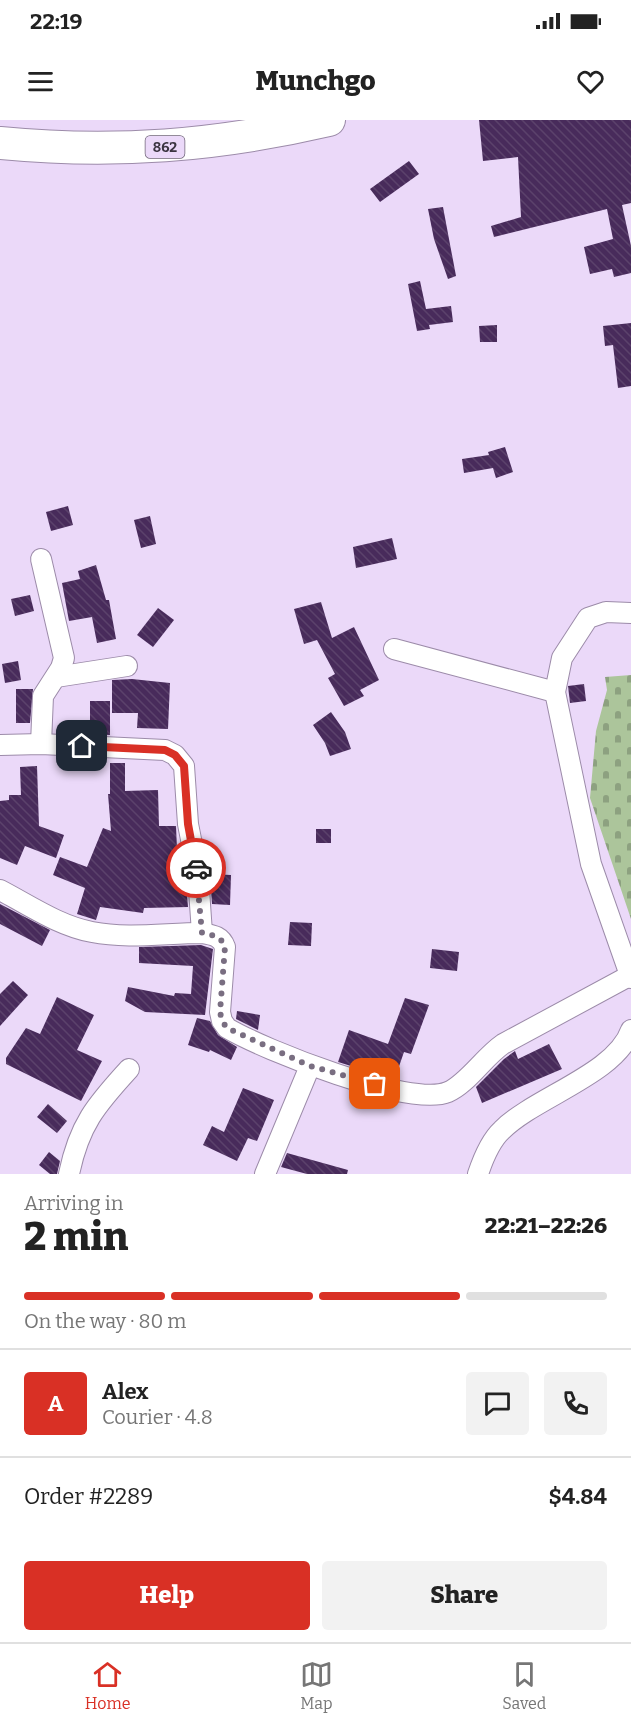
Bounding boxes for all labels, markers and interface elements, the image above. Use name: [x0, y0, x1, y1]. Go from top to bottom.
text: 22:19: [30, 8, 82, 35]
icon: menu: [24, 65, 57, 98]
text: Munchgo: [256, 65, 375, 97]
icon: heart: [574, 65, 607, 98]
road number: 862: [146, 136, 184, 158]
pin: [56, 720, 107, 771]
icon: home: [65, 729, 98, 762]
courier: [166, 838, 226, 898]
icon: car: [180, 852, 213, 885]
pin: [349, 1058, 400, 1109]
icon: bag: [358, 1067, 391, 1100]
text: Arriving in: [24, 1191, 123, 1215]
text: 22:21–22:26: [485, 1212, 607, 1239]
text: 2 min: [24, 1214, 128, 1260]
text: On the way · 80 m: [24, 1309, 186, 1333]
button: chat: [466, 1372, 529, 1435]
button: phone: [544, 1372, 607, 1435]
text: Alex: [102, 1378, 148, 1405]
text: A: [48, 1390, 63, 1417]
text: Courier · 4.8: [102, 1405, 213, 1429]
text: Order #2289: [24, 1483, 153, 1510]
text: $4.84: [548, 1483, 607, 1510]
button: Help: [24, 1561, 310, 1630]
button: Share: [322, 1561, 607, 1630]
tab: Home: [85, 1658, 130, 1713]
tab: Map: [300, 1658, 333, 1713]
tab: Saved: [502, 1658, 546, 1713]

